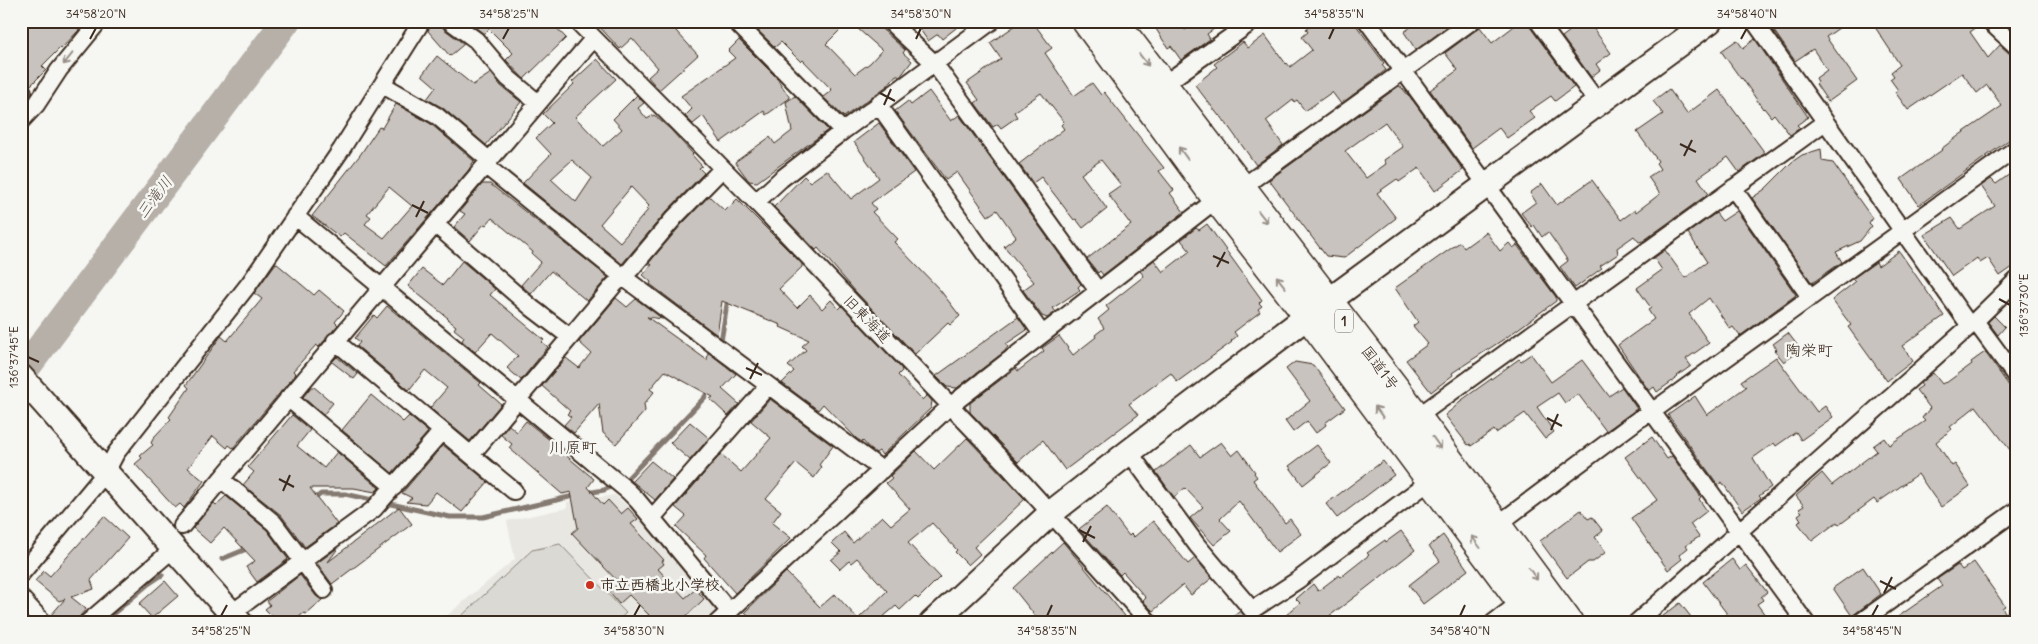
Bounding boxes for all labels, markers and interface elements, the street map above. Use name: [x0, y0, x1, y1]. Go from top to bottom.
text: 34°58'20"N: [66, 6, 126, 21]
text: 34°58'25"N: [479, 6, 539, 21]
text: 34°58'30"N: [891, 6, 951, 21]
text: 34°58'35"N: [1304, 6, 1364, 21]
text: 34°58'40"N: [1717, 6, 1777, 21]
one-way arrow: [63, 52, 74, 65]
one-way arrow: [1139, 53, 1149, 67]
one-way arrow: [1178, 146, 1188, 160]
water label: 三滝川: [132, 172, 176, 222]
one-way arrow: [1258, 210, 1269, 223]
text: 136°37'30"E: [2016, 273, 2031, 337]
one-way arrow: [1276, 276, 1287, 289]
street label: 旧東海道: [840, 290, 895, 347]
road number: 1: [1335, 310, 1353, 332]
text: 136°37'45"E: [6, 326, 21, 388]
district label: 陶栄町: [1785, 340, 1833, 360]
street label: 国道1号: [1357, 342, 1403, 394]
one-way arrow: [1373, 406, 1384, 419]
one-way arrow: [1432, 436, 1442, 450]
district label: 川原町: [549, 437, 597, 457]
one-way arrow: [1471, 535, 1481, 549]
one-way arrow: [1528, 567, 1538, 581]
place label: 市立西橋北小学校: [600, 575, 720, 594]
marker: 市立西橋北小学校: [584, 579, 596, 591]
text: 34°58'25"N: [191, 623, 251, 638]
text: 34°58'30"N: [604, 623, 664, 638]
text: 34°58'35"N: [1017, 623, 1077, 638]
text: 34°58'40"N: [1430, 623, 1490, 638]
text: 34°58'45"N: [1842, 623, 1902, 638]

